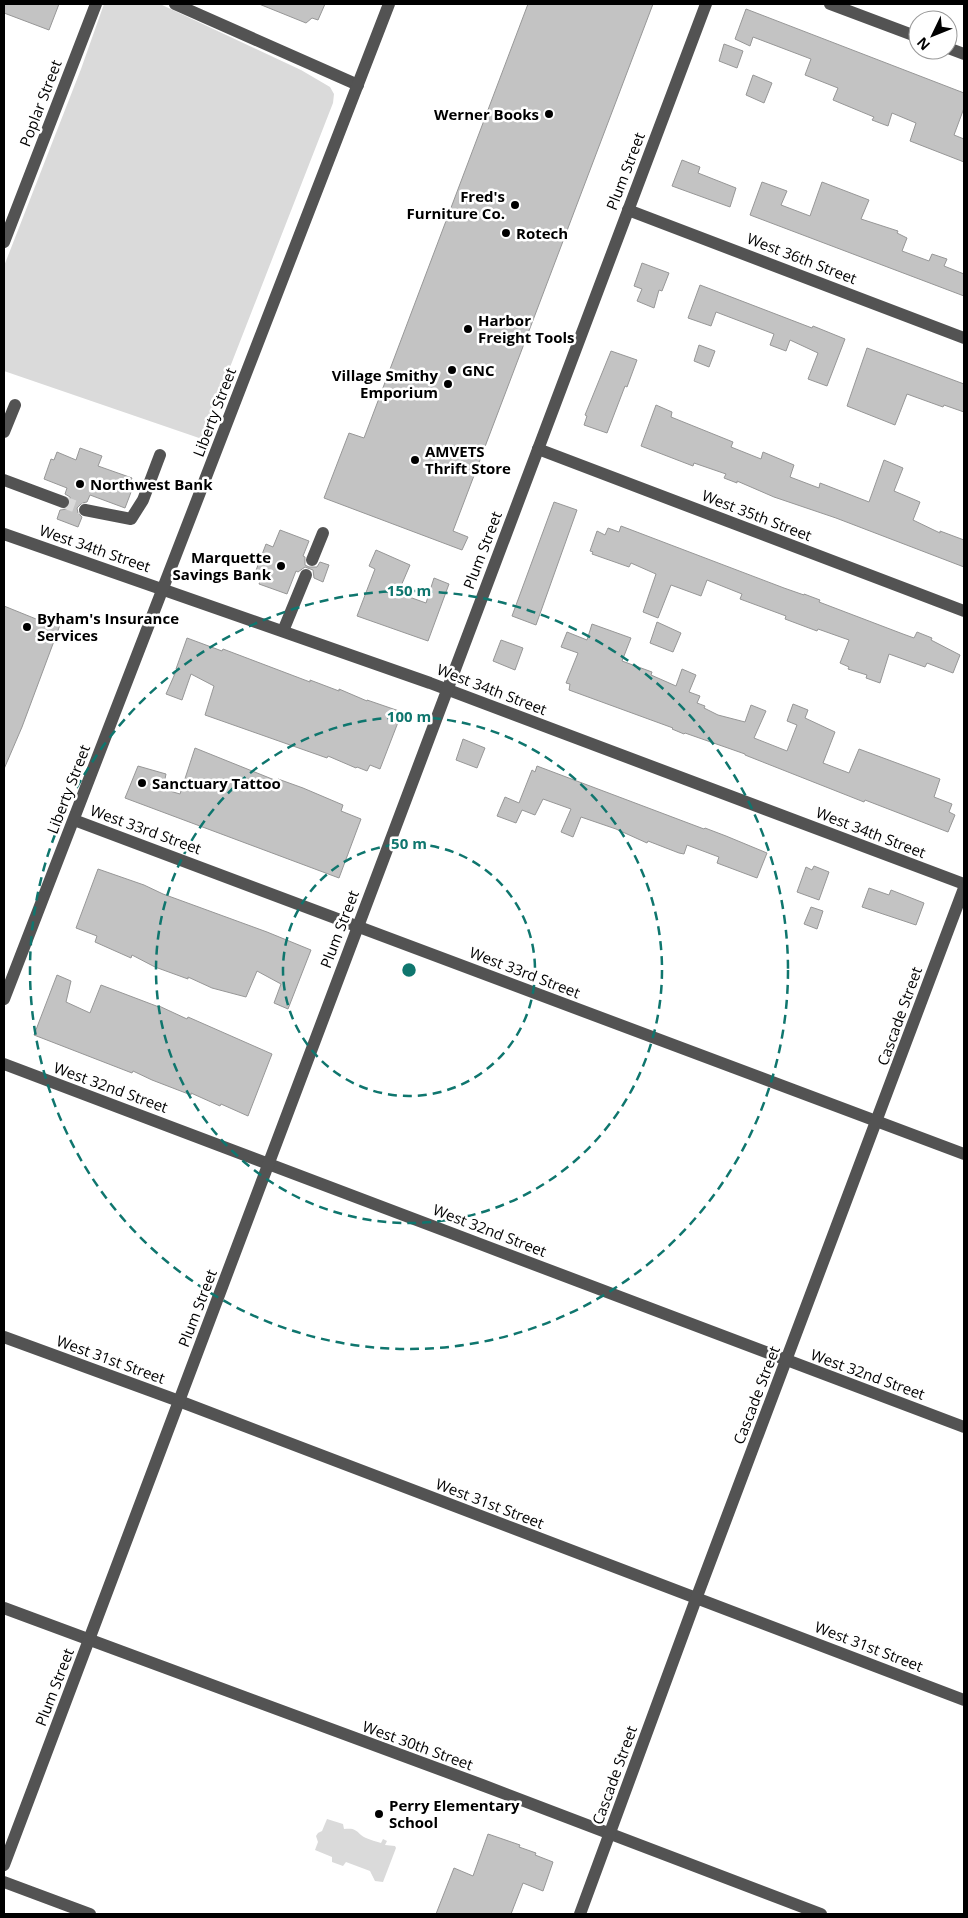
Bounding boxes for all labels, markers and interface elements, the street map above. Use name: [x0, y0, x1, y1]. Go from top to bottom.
north arrow: [908, 10, 958, 60]
text: N: [912, 34, 934, 55]
street label: Poplar Street: [14, 57, 66, 149]
place label: Werner Books: [434, 104, 539, 124]
marker: Werner Books: [543, 108, 555, 120]
street label: Plum Street: [601, 129, 649, 213]
place label: Fred's Furniture Co.: [407, 186, 505, 223]
marker: Fred's Furniture Co.: [509, 199, 521, 211]
place label: Rotech: [516, 223, 568, 243]
marker: Rotech: [500, 227, 512, 239]
street label: West 36th Street: [744, 228, 860, 288]
place label: Harbor Freight Tools: [478, 310, 575, 347]
marker: Harbor Freight Tools: [462, 323, 474, 335]
place label: GNC: [462, 360, 495, 380]
marker: GNC: [446, 364, 458, 376]
street label: Liberty Street: [188, 365, 240, 459]
place label: Village Smithy Emporium: [332, 365, 438, 402]
marker: Village Smithy Emporium: [442, 378, 454, 390]
place label: AMVETS Thrift Store: [425, 441, 511, 478]
marker: AMVETS Thrift Store: [409, 454, 421, 466]
place label: Northwest Bank: [90, 474, 213, 494]
marker: Northwest Bank: [74, 478, 86, 490]
street label: West 35th Street: [699, 485, 815, 545]
street label: Plum Street: [458, 508, 506, 592]
street label: West 34th Street: [37, 520, 153, 576]
place label: Marquette Savings Bank: [173, 547, 272, 584]
marker: Marquette Savings Bank: [275, 560, 287, 572]
text: 150 m: [387, 580, 431, 600]
place label: Byham's Insurance Services: [37, 608, 179, 645]
marker: Byham's Insurance Services: [21, 621, 33, 633]
street label: West 34th Street: [434, 659, 550, 719]
text: 100 m: [387, 706, 431, 726]
street label: Liberty Street: [42, 742, 94, 836]
place label: Sanctuary Tattoo: [152, 773, 281, 793]
marker: Sanctuary Tattoo: [136, 777, 148, 789]
street label: West 33rd Street: [88, 800, 204, 858]
street label: West 34th Street: [813, 802, 929, 862]
text: 50 m: [391, 833, 427, 853]
street label: Plum Street: [315, 887, 363, 971]
street label: West 33rd Street: [467, 942, 583, 1002]
centre of rings: [400, 961, 418, 979]
street label: Cascade Street: [872, 964, 926, 1068]
street label: West 32nd Street: [51, 1057, 171, 1117]
street label: West 32nd Street: [430, 1199, 550, 1261]
street label: Plum Street: [173, 1266, 221, 1350]
street label: West 31st Street: [54, 1330, 168, 1388]
street label: Cascade Street: [728, 1343, 784, 1447]
street label: West 32nd Street: [808, 1344, 928, 1404]
street label: West 31st Street: [433, 1473, 547, 1533]
street label: West 31st Street: [812, 1616, 926, 1676]
street label: Plum Street: [30, 1645, 78, 1729]
street label: West 30th Street: [360, 1716, 476, 1774]
street label: Cascade Street: [587, 1723, 641, 1827]
place label: Perry Elementary School: [389, 1795, 520, 1832]
marker: Perry Elementary School: [373, 1808, 385, 1820]

